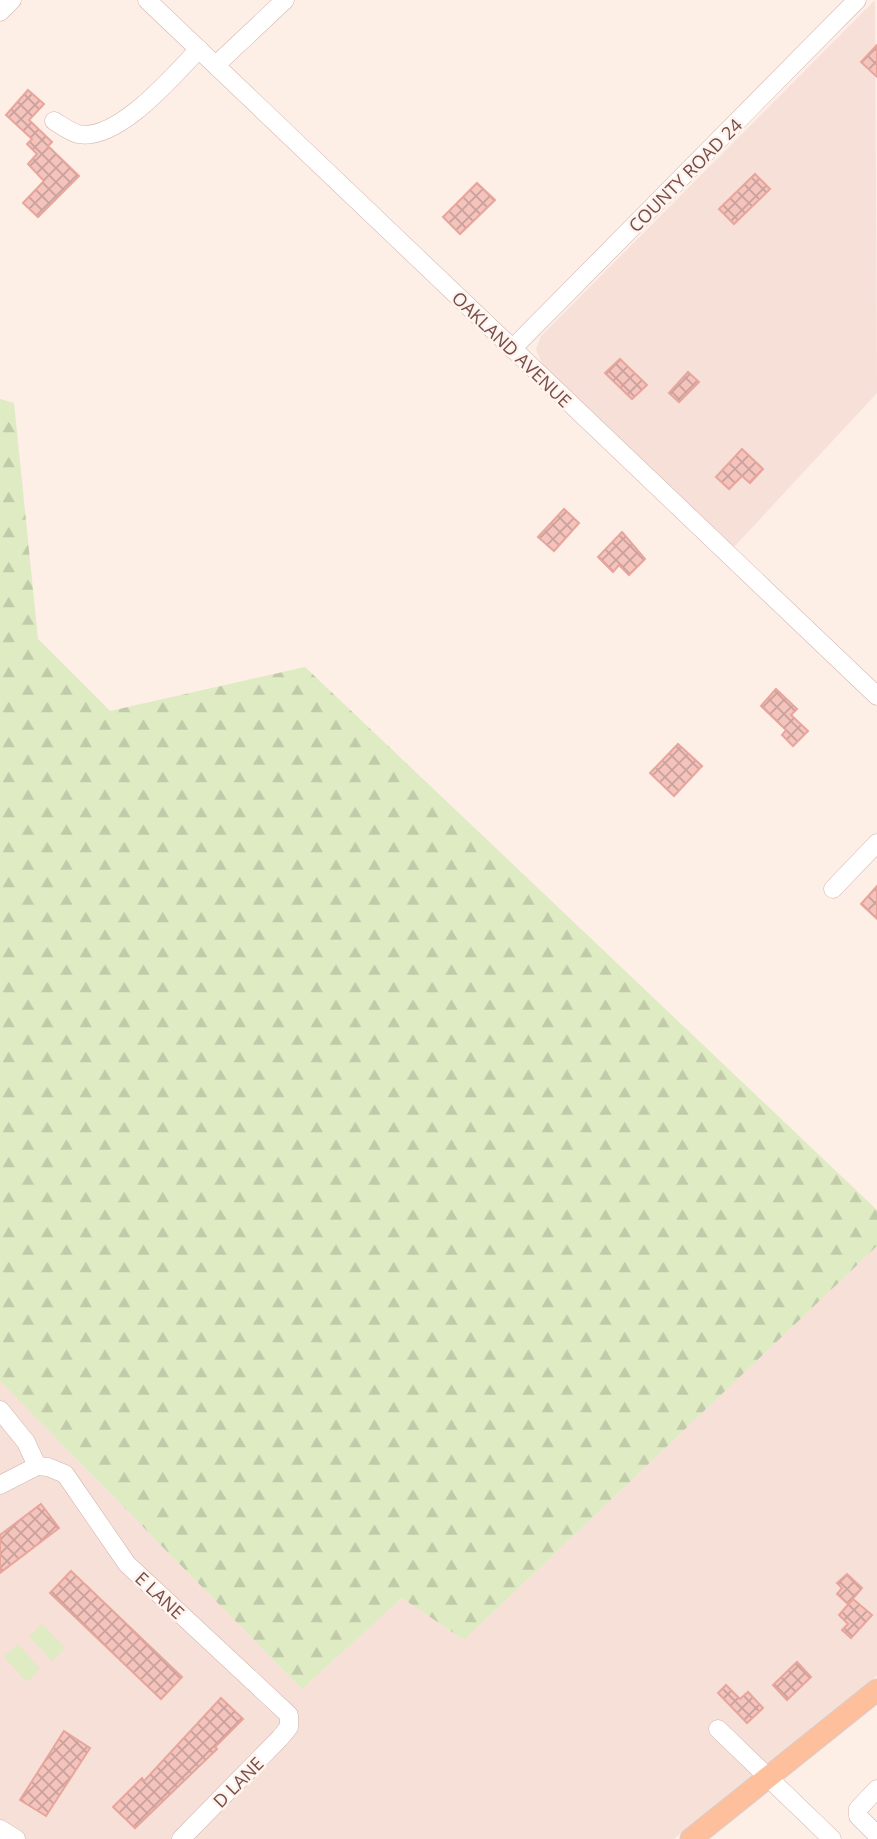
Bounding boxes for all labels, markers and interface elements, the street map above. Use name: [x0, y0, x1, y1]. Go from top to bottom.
street label: COUNTY ROAD 24: [623, 113, 747, 237]
street label: OAKLAND AVENUE: [447, 286, 577, 412]
street label: E LANE: [130, 1566, 190, 1624]
street label: D LANE: [208, 1752, 268, 1812]

